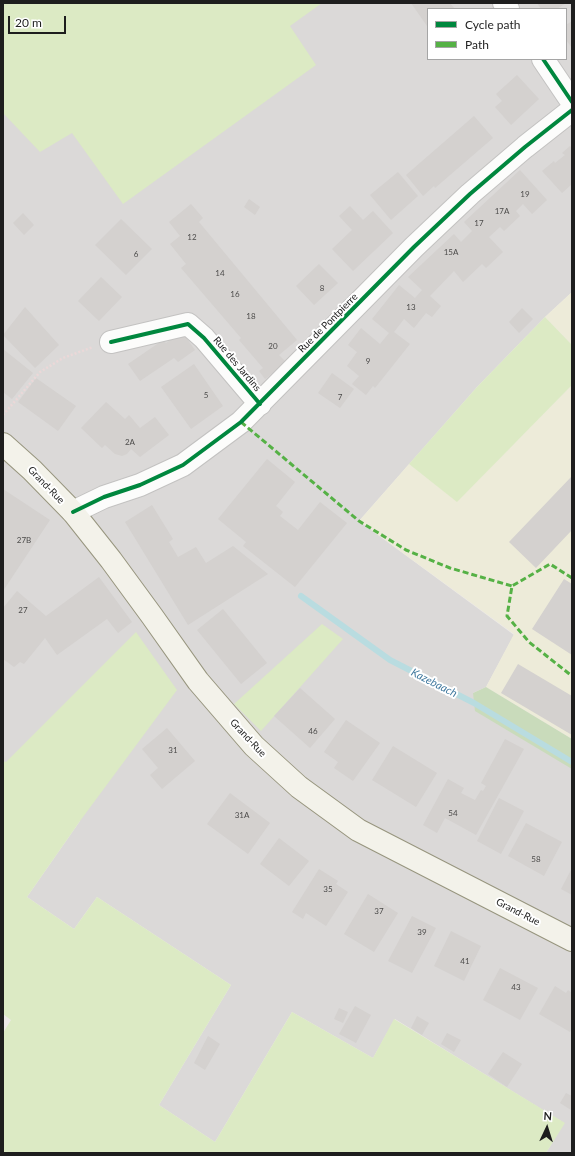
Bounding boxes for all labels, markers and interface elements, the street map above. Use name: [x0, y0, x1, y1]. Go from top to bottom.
scale bar: [10, 8, 68, 34]
legend: [427, 8, 567, 60]
text: 20 m: [15, 15, 42, 30]
text: Cycle path: [465, 17, 520, 32]
text: Path: [465, 37, 489, 52]
house number: 19: [520, 189, 530, 199]
house number: 17A: [495, 206, 509, 216]
house number: 17: [474, 218, 484, 228]
house number: 12: [187, 232, 197, 242]
house number: 15A: [444, 247, 458, 257]
house number: 6: [134, 249, 138, 259]
house number: 14: [215, 268, 225, 278]
house number: 8: [320, 283, 324, 293]
house number: 16: [230, 289, 240, 299]
street label: Rue de Pontpierre: [296, 291, 360, 355]
house number: 13: [406, 302, 416, 312]
house number: 18: [246, 311, 256, 321]
street label: Rue des Jardins: [211, 334, 263, 394]
house number: 20: [268, 341, 278, 351]
house number: 9: [366, 356, 370, 366]
house number: 5: [204, 390, 208, 400]
house number: 7: [338, 392, 342, 402]
house number: 2A: [125, 437, 135, 447]
street label: Grand-Rue: [25, 464, 67, 506]
house number: 27B: [17, 535, 31, 545]
house number: 27: [18, 605, 28, 615]
water label: Kazebaach: [409, 666, 459, 700]
street label: Grand-Rue: [227, 717, 269, 759]
house number: 46: [308, 726, 318, 736]
house number: 31: [168, 745, 178, 755]
house number: 54: [448, 808, 458, 818]
house number: 31A: [235, 810, 249, 820]
house number: 58: [531, 854, 541, 864]
house number: 35: [323, 884, 333, 894]
street label: Grand-Rue: [494, 896, 542, 928]
house number: 37: [374, 906, 384, 916]
house number: 39: [417, 927, 427, 937]
house number: 41: [460, 956, 470, 966]
house number: 43: [511, 982, 521, 992]
north arrow: [527, 1108, 567, 1148]
text: N: [543, 1109, 553, 1122]

